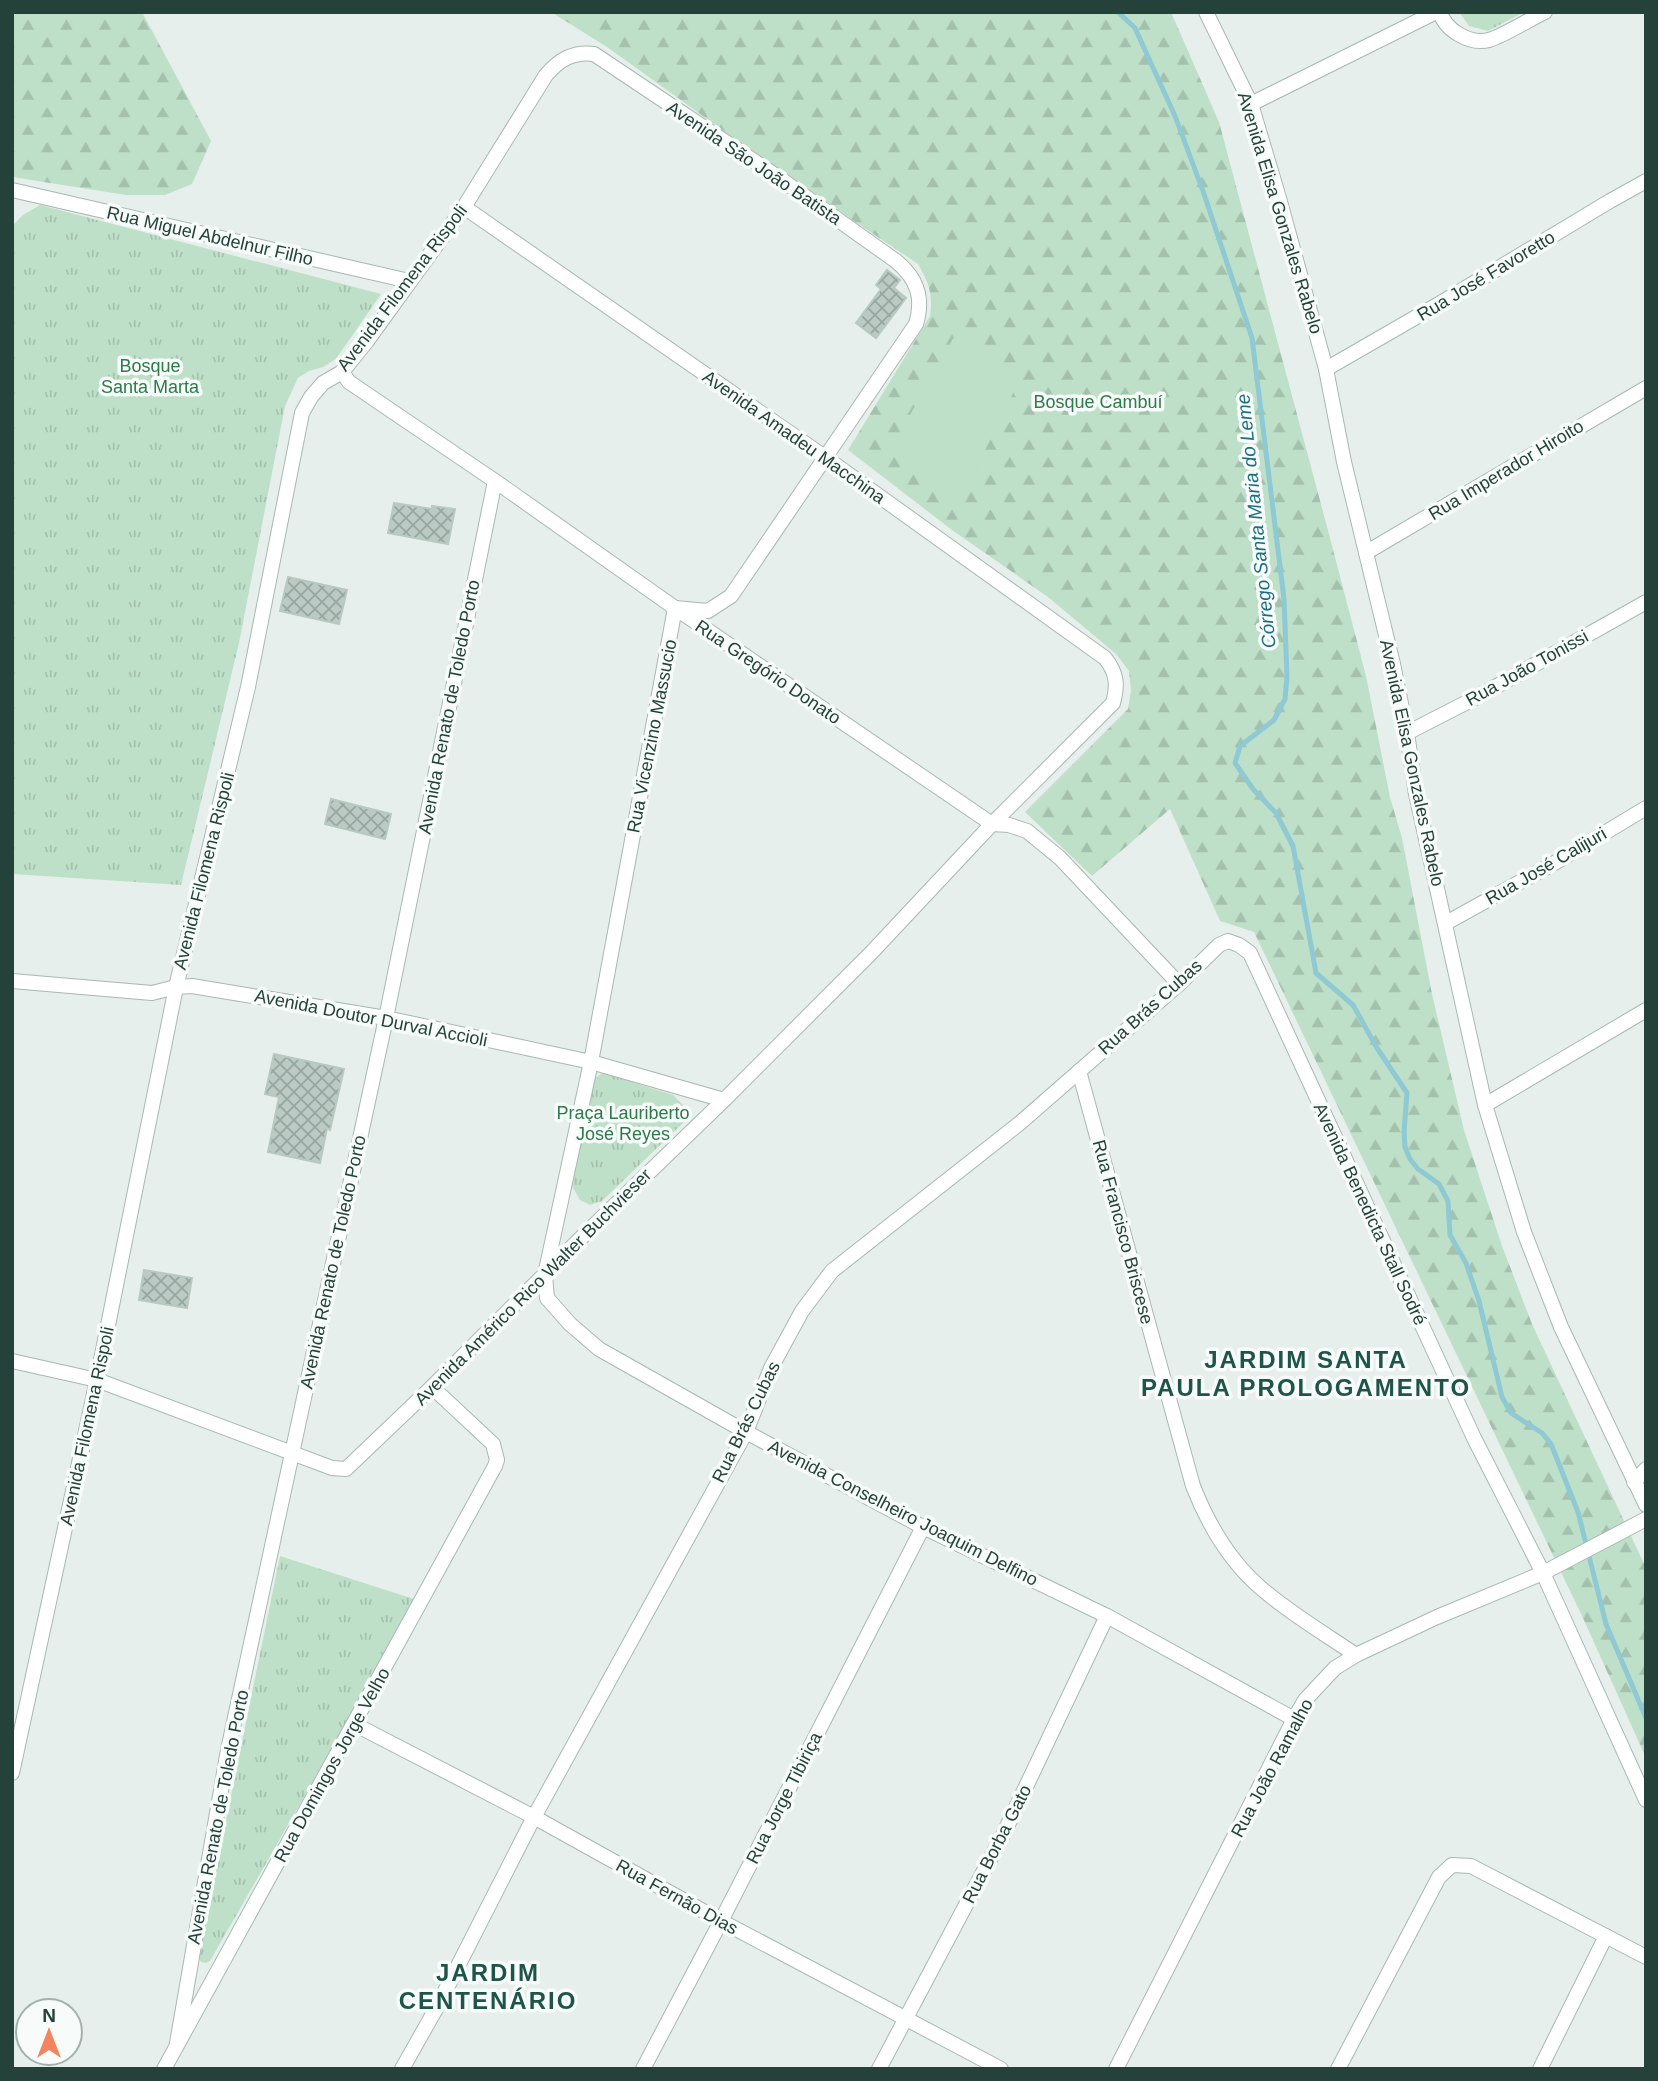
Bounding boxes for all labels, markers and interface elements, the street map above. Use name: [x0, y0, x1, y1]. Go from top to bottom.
street label: Avenida Elisa Gonzales Rabelo: [1234, 90, 1326, 336]
street label: Avenida São João Batista: [663, 97, 846, 229]
street label: Avenida Filomena Rispoli: [333, 201, 471, 375]
street label: Rua Miguel Abdelnur Filho: [105, 203, 315, 269]
street label: Rua José Favoretto: [1414, 227, 1558, 325]
park label: Bosque Santa Marta: [101, 356, 200, 397]
street label: Avenida Amadeu Macchina: [699, 366, 890, 508]
park label: Bosque Cambuí: [1033, 392, 1163, 412]
water label: Córrego Santa Maria do Leme: [1232, 393, 1280, 649]
street label: Rua Imperador Hiroito: [1425, 416, 1587, 524]
street label: Avenida Renato de Toledo Porto: [415, 578, 483, 836]
street label: Rua Gregório Donato: [691, 616, 845, 728]
street label: Rua João Tonissi: [1462, 626, 1592, 710]
street label: Rua Vicenzino Massucio: [623, 638, 681, 834]
street label: Avenida Elisa Gonzales Rabelo: [1376, 638, 1448, 888]
street label: Avenida Filomena Rispoli: [170, 770, 238, 972]
street label: Rua José Calijuri: [1482, 823, 1610, 909]
street label: Rua Brás Cubas: [1094, 955, 1206, 1059]
street label: Avenida Doutor Durval Accioli: [253, 986, 489, 1050]
street label: Avenida Benedicta Stall Sodré: [1310, 1100, 1430, 1328]
park label: Praça Lauriberto José Reyes: [556, 1103, 690, 1144]
street label: Avenida Renato de Toledo Porto: [296, 1133, 370, 1391]
street label: Rua Francisco Briscese: [1089, 1138, 1157, 1326]
street label: Avenida Américo Rico Walter Buchvieser: [411, 1165, 655, 1409]
street label: Avenida Filomena Rispoli: [56, 1325, 118, 1527]
district label: JARDIM SANTA PAULA PROLOGAMENTO: [1141, 1346, 1471, 1401]
street label: Rua Brás Cubas: [708, 1358, 784, 1486]
street label: Avenida Conselheiro Joaquim Delfino: [765, 1436, 1041, 1590]
street label: Rua Domingos Jorge Velho: [270, 1664, 394, 1866]
street label: Avenida Renato de Toledo Porto: [184, 1688, 252, 1946]
street label: Rua João Ramalho: [1227, 1695, 1317, 1841]
street label: Rua Jorge Tibiriça: [742, 1728, 826, 1867]
street label: Rua Borba Gato: [959, 1782, 1035, 1906]
street label: Rua Fernão Dias: [613, 1855, 741, 1939]
district label: JARDIM CENTENÁRIO: [399, 1959, 577, 2014]
north arrow: [14, 1997, 84, 2067]
text: N: [42, 2005, 56, 2026]

